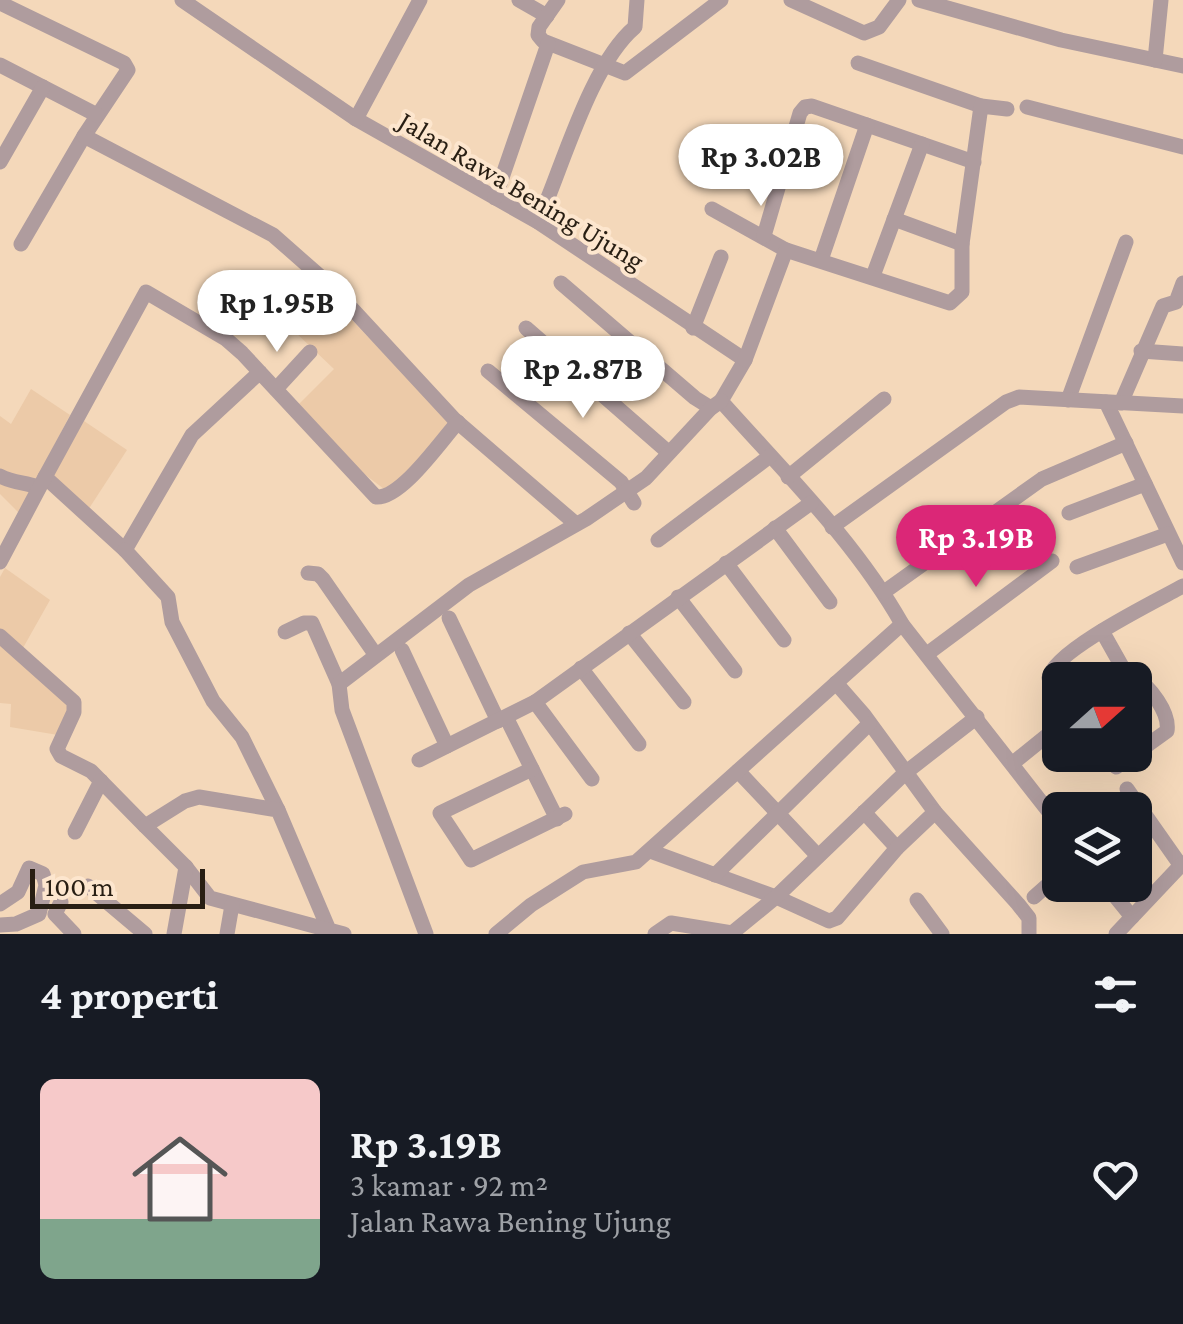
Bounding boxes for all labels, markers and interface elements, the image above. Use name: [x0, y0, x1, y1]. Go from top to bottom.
street label: Jalan Rawa Bening Ujung: [391, 103, 650, 276]
pin: Rp 3.02B: [658, 124, 864, 209]
text: Rp 3.02B: [700, 138, 822, 174]
pin: Rp 1.95B: [174, 270, 380, 355]
text: Rp 1.95B: [219, 284, 335, 320]
pin: Rp 2.87B: [480, 336, 686, 421]
text: Rp 2.87B: [523, 350, 643, 386]
pin: Rp 3.19B: [873, 505, 1079, 590]
text: Rp 3.19B: [918, 519, 1034, 555]
north arrow: [1042, 662, 1152, 772]
map controls: [1042, 662, 1152, 902]
button: layers: [1042, 792, 1152, 902]
scale bar: [30, 864, 205, 908]
text: 100 m: [45, 871, 114, 902]
icon: filters: [1088, 967, 1143, 1022]
text: 4 properti: [40, 971, 218, 1018]
icon: home: [120, 1119, 240, 1239]
text: Rp 3.19B: [350, 1120, 502, 1167]
icon: heart: [1088, 1152, 1143, 1207]
text: 3 kamar · 92 m²: [350, 1167, 548, 1203]
text: Jalan Rawa Bening Ujung: [350, 1203, 671, 1239]

